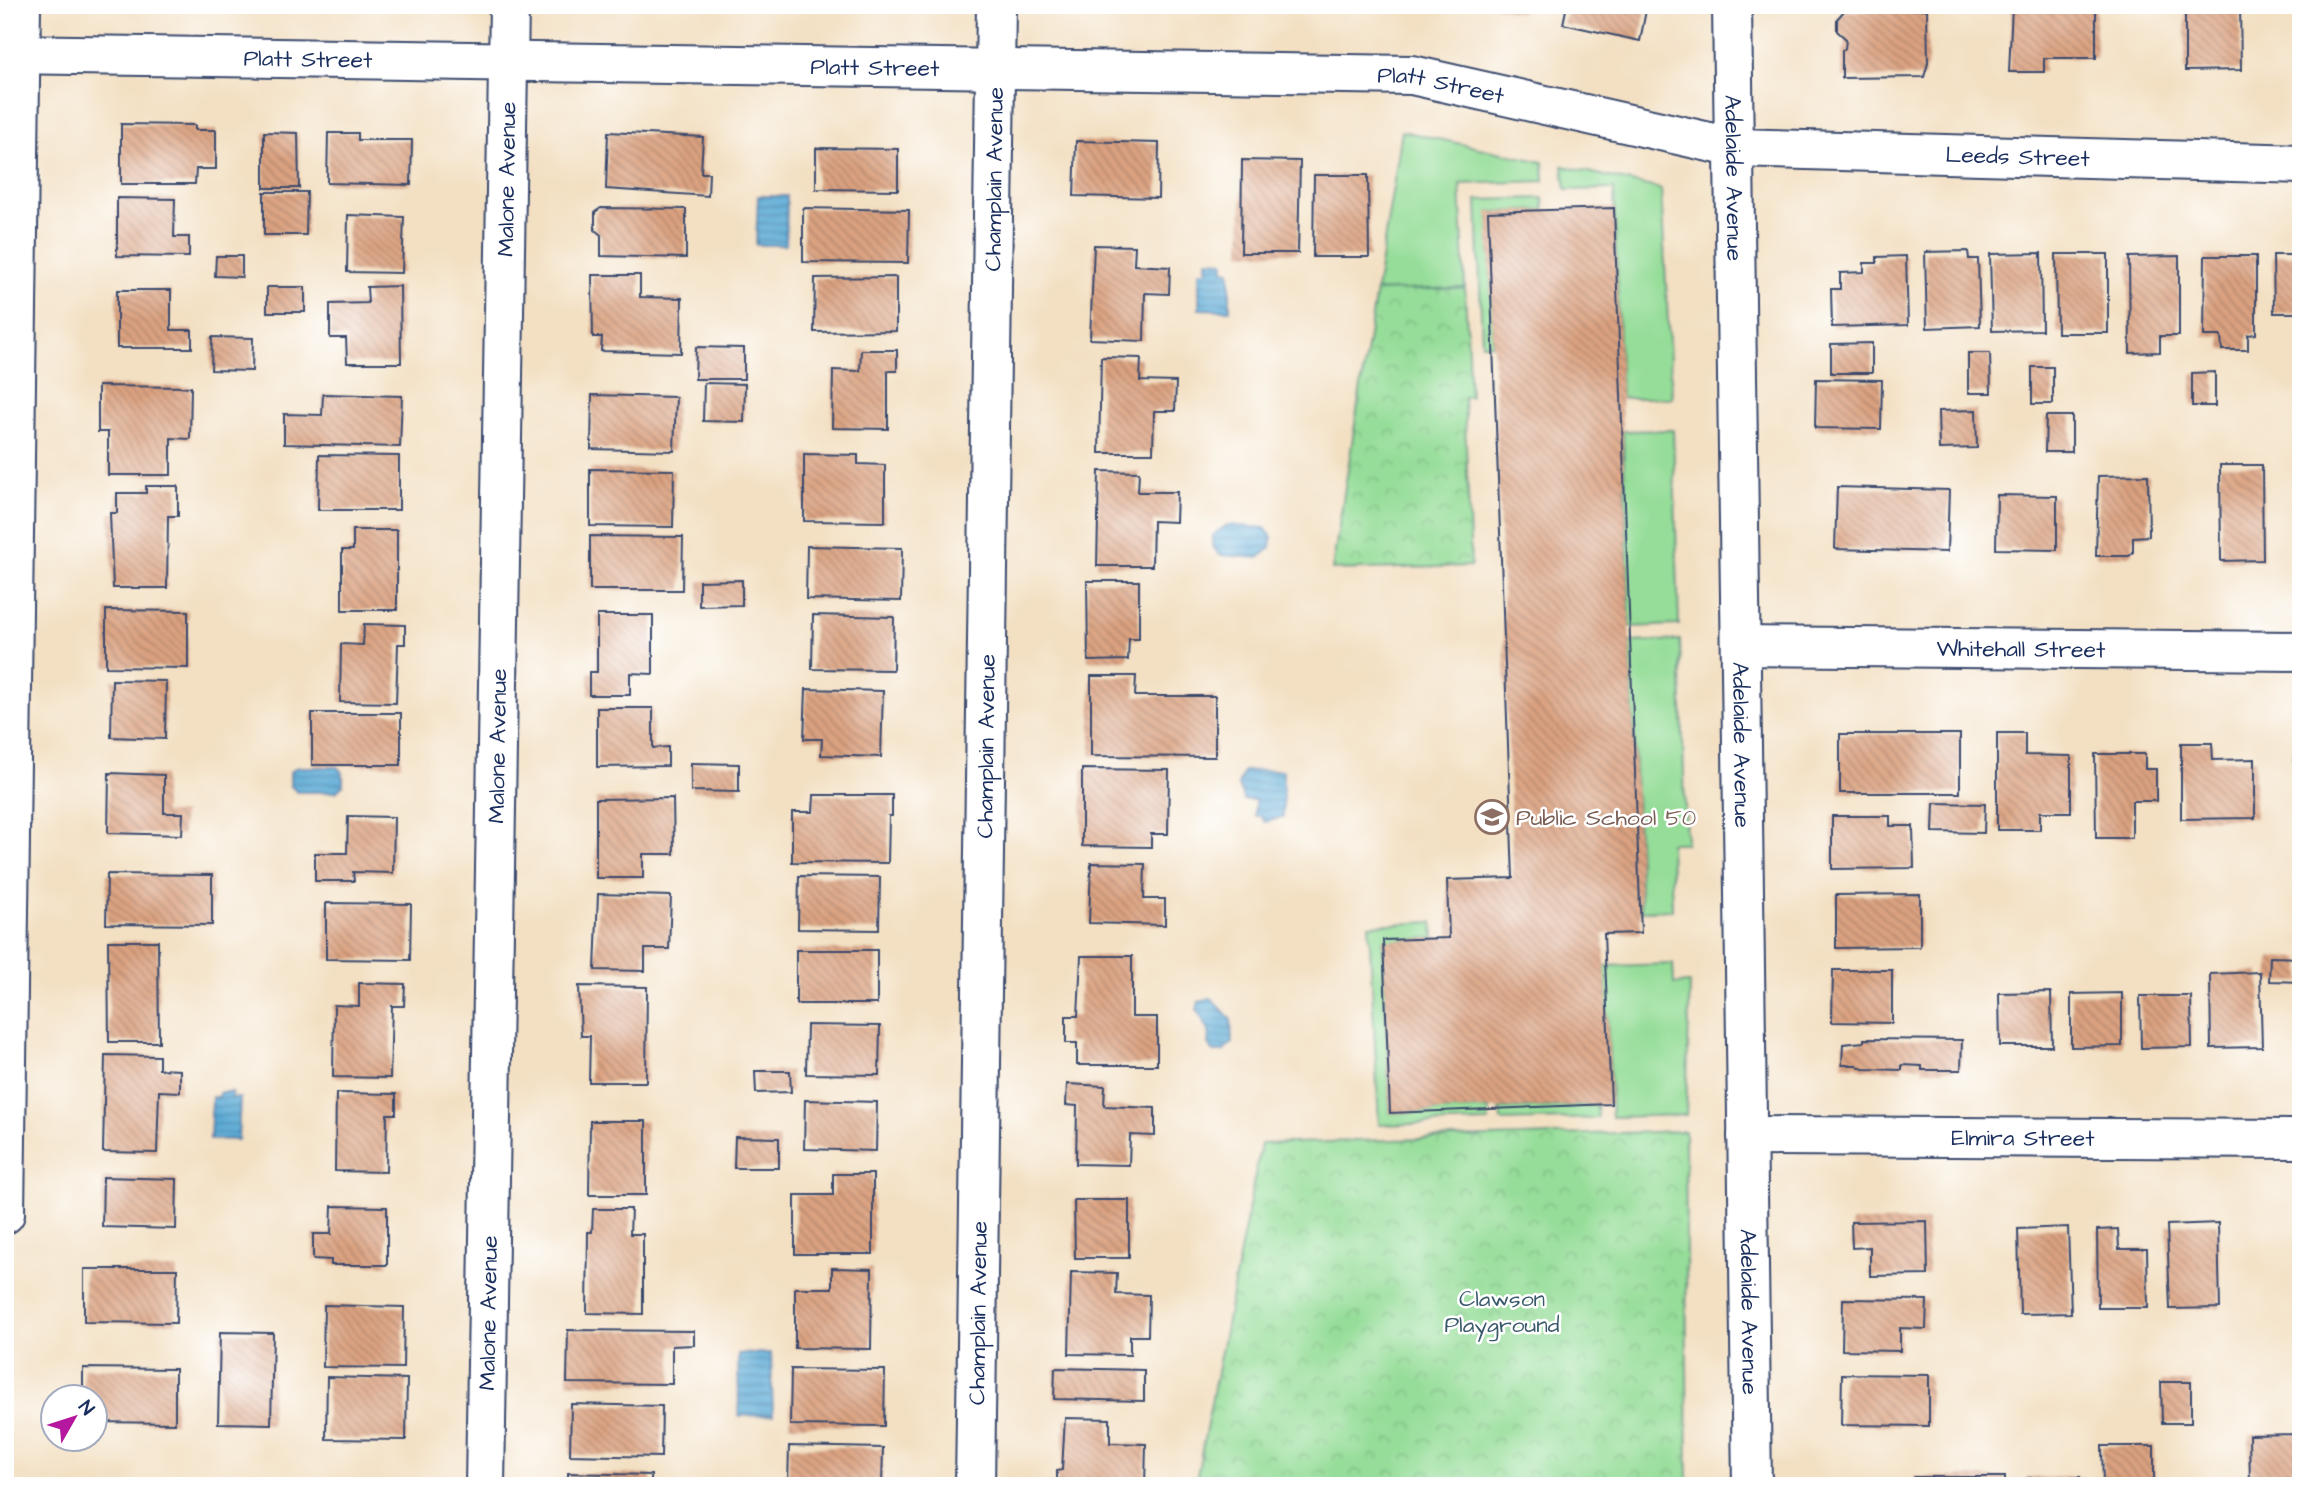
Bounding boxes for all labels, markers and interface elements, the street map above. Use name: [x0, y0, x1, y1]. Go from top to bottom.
street label: Platt Street: [243, 43, 373, 76]
street label: Platt Street: [810, 51, 940, 85]
street label: Platt Street: [1377, 59, 1508, 112]
street label: Champlain Avenue: [977, 87, 1012, 272]
street label: Adelaide Avenue: [1716, 95, 1750, 261]
street label: Malone Avenue: [490, 101, 524, 257]
street label: Leeds Street: [1945, 139, 2091, 175]
street label: Whitehall Street: [1936, 633, 2106, 666]
street label: Champlain Avenue: [969, 654, 1004, 839]
street label: Adelaide Avenue: [1724, 662, 1758, 828]
street label: Malone Avenue: [481, 668, 515, 824]
school or university icon: Public School 50: [1473, 798, 1511, 836]
place label: Public School 50: [1516, 802, 1696, 834]
street label: Elmira Street: [1951, 1122, 2095, 1155]
street label: Champlain Avenue: [961, 1221, 996, 1405]
street label: Adelaide Avenue: [1732, 1229, 1766, 1395]
street label: Malone Avenue: [472, 1235, 506, 1391]
park label: Clawson Playground: [1444, 1283, 1560, 1342]
north arrow: [38, 1382, 108, 1452]
text: N: [72, 1395, 100, 1421]

